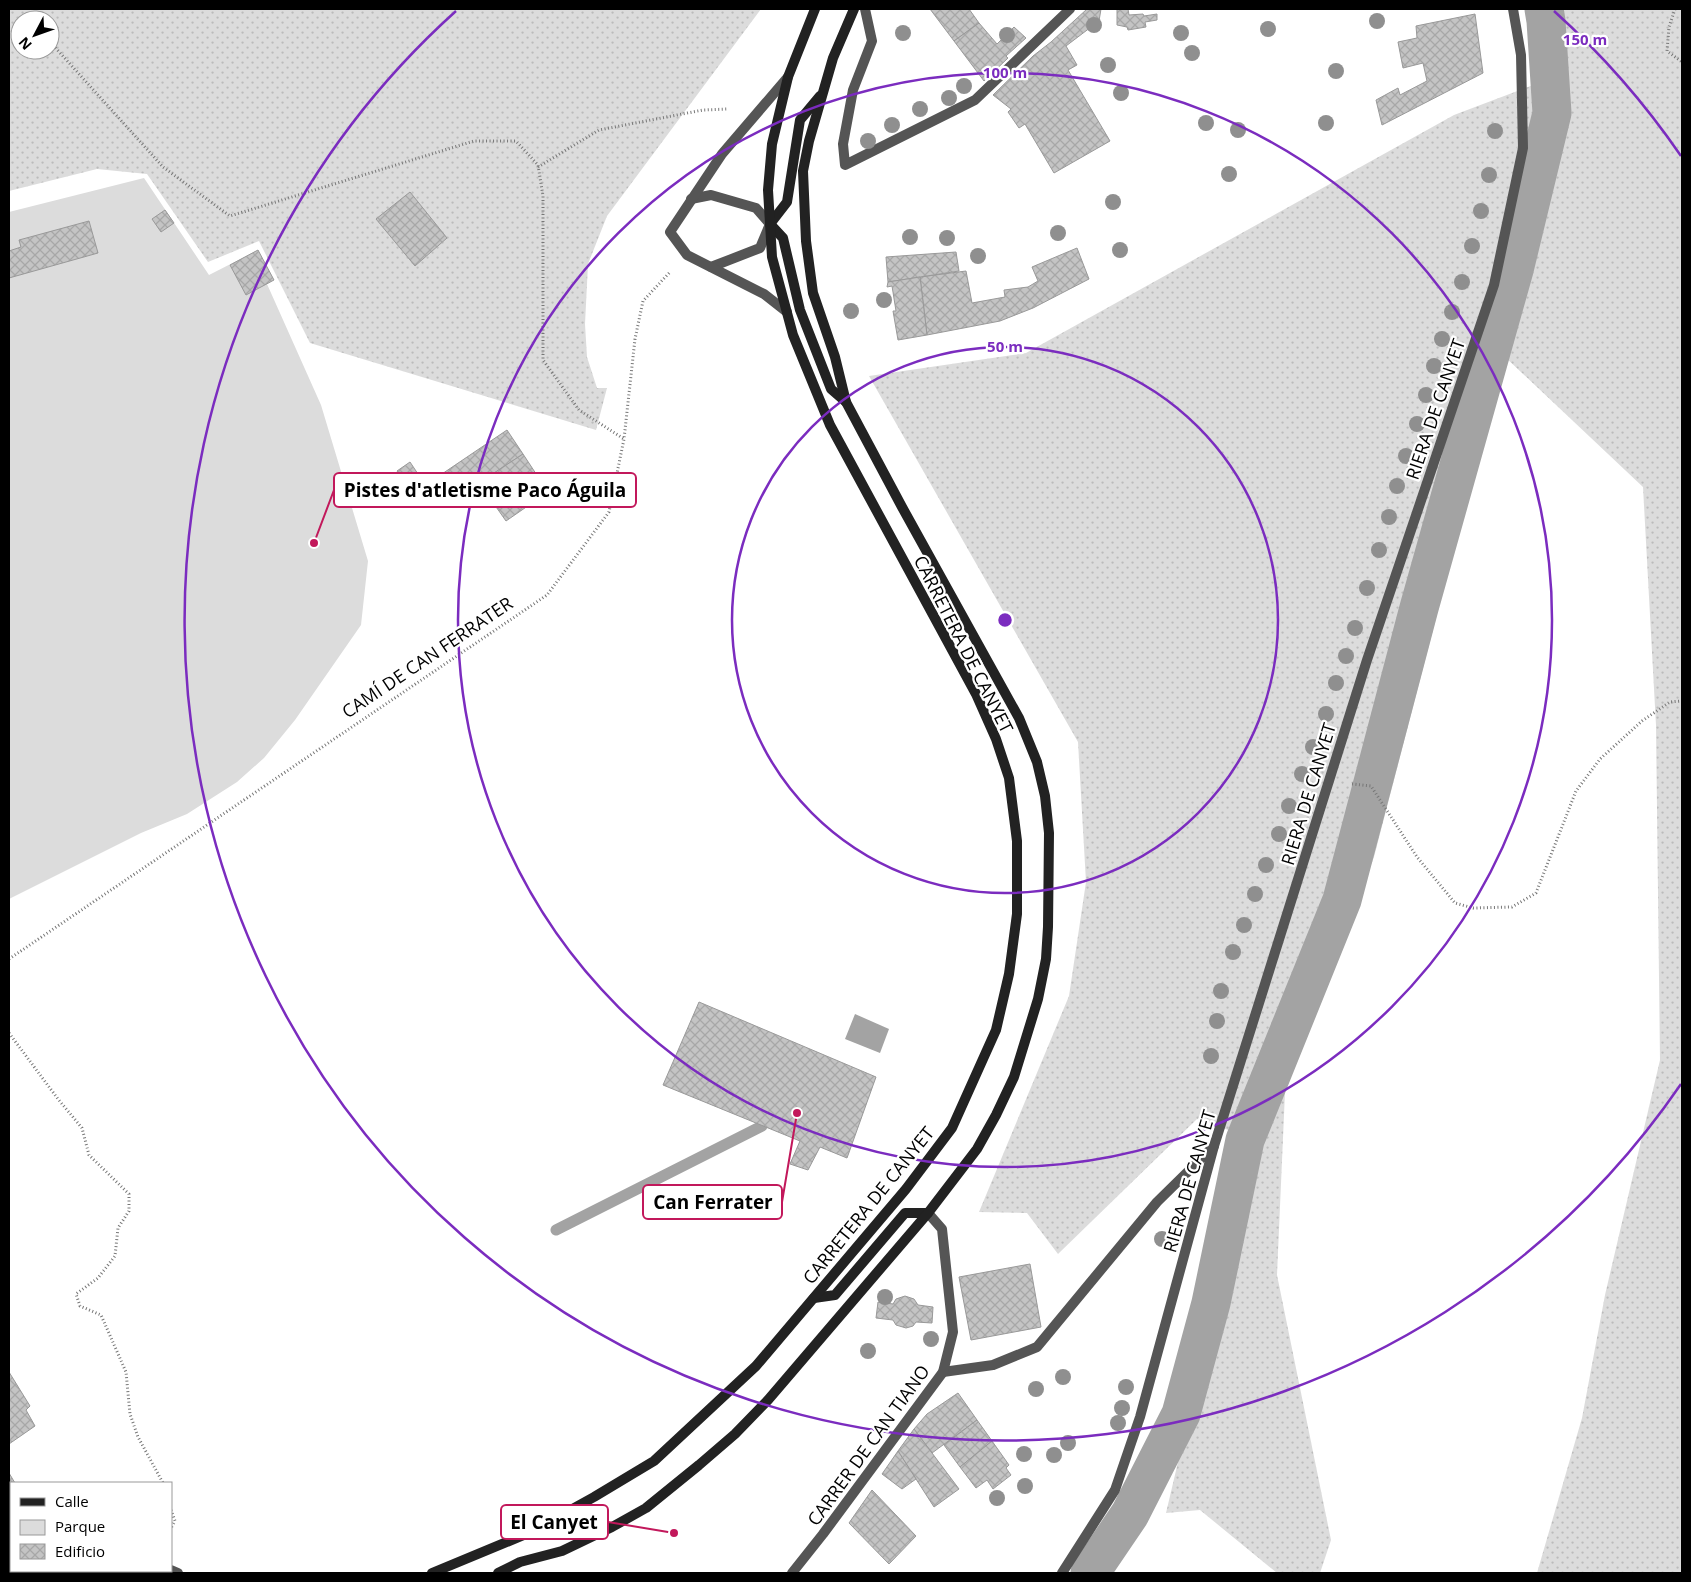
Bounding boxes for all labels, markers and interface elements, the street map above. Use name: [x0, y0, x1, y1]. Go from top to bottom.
north arrow: [10, 10, 60, 60]
text: 150 m: [1563, 29, 1607, 49]
text: N: [14, 33, 36, 54]
text: 100 m: [983, 62, 1027, 82]
street label: RIERA DE CANYET: [1400, 335, 1470, 483]
text: 50 m: [987, 336, 1023, 356]
callout: Pistes d'atletisme Paco Águila: [334, 473, 636, 507]
text: Pistes d'atletisme Paco Águila: [344, 477, 626, 503]
street label: CARRETERA DE CANYET: [909, 551, 1019, 737]
street label: CAMÍ DE CAN FERRATER: [337, 591, 517, 723]
centre of rings: [996, 611, 1014, 629]
street label: RIERA DE CANYET: [1275, 720, 1341, 868]
street label: RIERA DE CANYET: [1157, 1107, 1221, 1255]
street label: CARRETERA DE CANYET: [797, 1121, 939, 1289]
callout: Can Ferrater: [643, 1185, 782, 1219]
text: Can Ferrater: [653, 1189, 773, 1215]
street label: CARRER DE CAN TIANO: [801, 1360, 935, 1530]
legend: [10, 1482, 172, 1572]
text: Calle: [55, 1491, 89, 1511]
callout: El Canyet: [501, 1505, 608, 1539]
text: El Canyet: [510, 1509, 598, 1535]
text: Parque: [55, 1516, 105, 1536]
text: Edificio: [55, 1541, 105, 1561]

